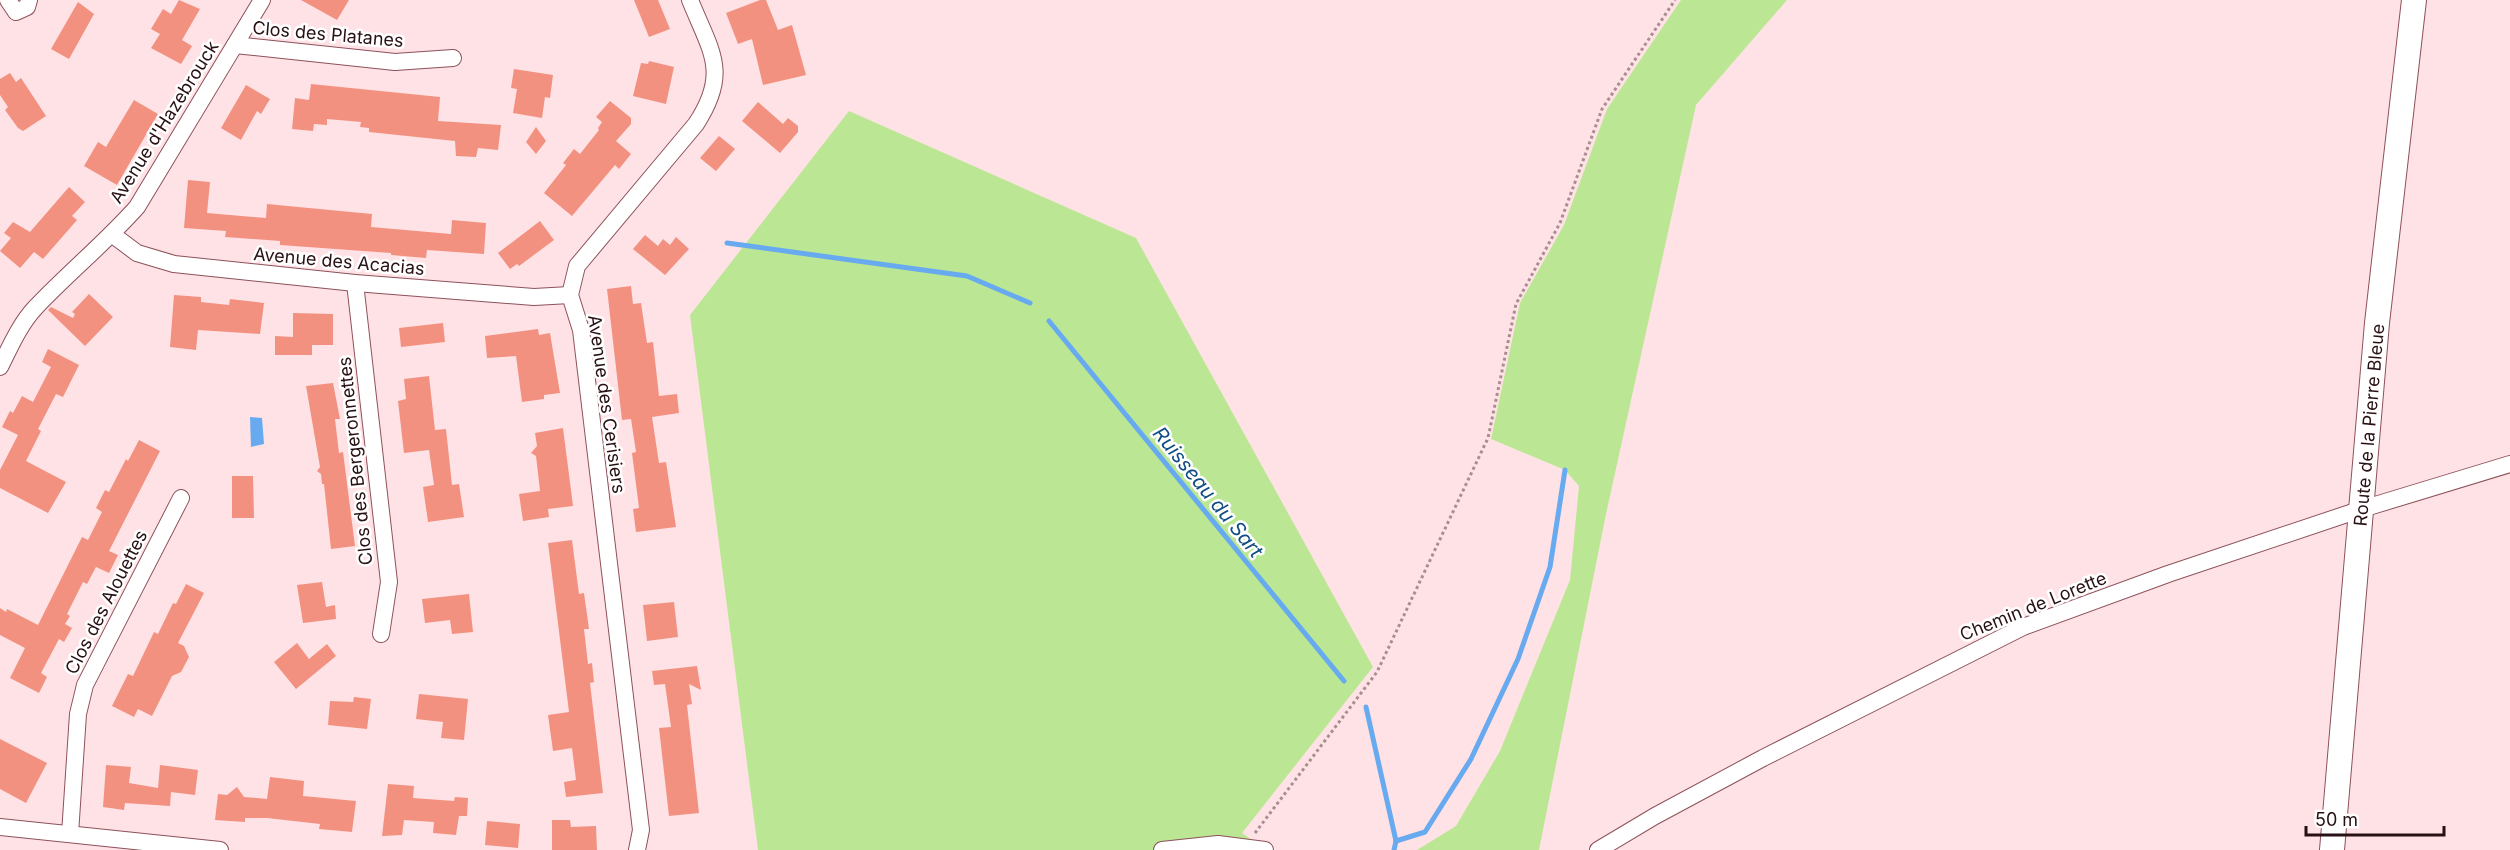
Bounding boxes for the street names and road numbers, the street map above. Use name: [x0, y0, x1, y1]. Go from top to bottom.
street label: Clos des Platanes: [252, 17, 404, 51]
street label: Avenue d'Hazebrouck: [105, 37, 223, 207]
street label: Avenue des Acacias: [253, 243, 425, 279]
street label: Avenue des Cerisiers: [584, 313, 630, 495]
street label: Route de la Pierre Bleue: [2350, 323, 2388, 527]
street label: Clos des Bergeronnettes: [334, 356, 376, 566]
street label: Clos des Alouettes: [61, 526, 151, 678]
street label: Chemin de Lorette: [1957, 567, 2109, 645]

